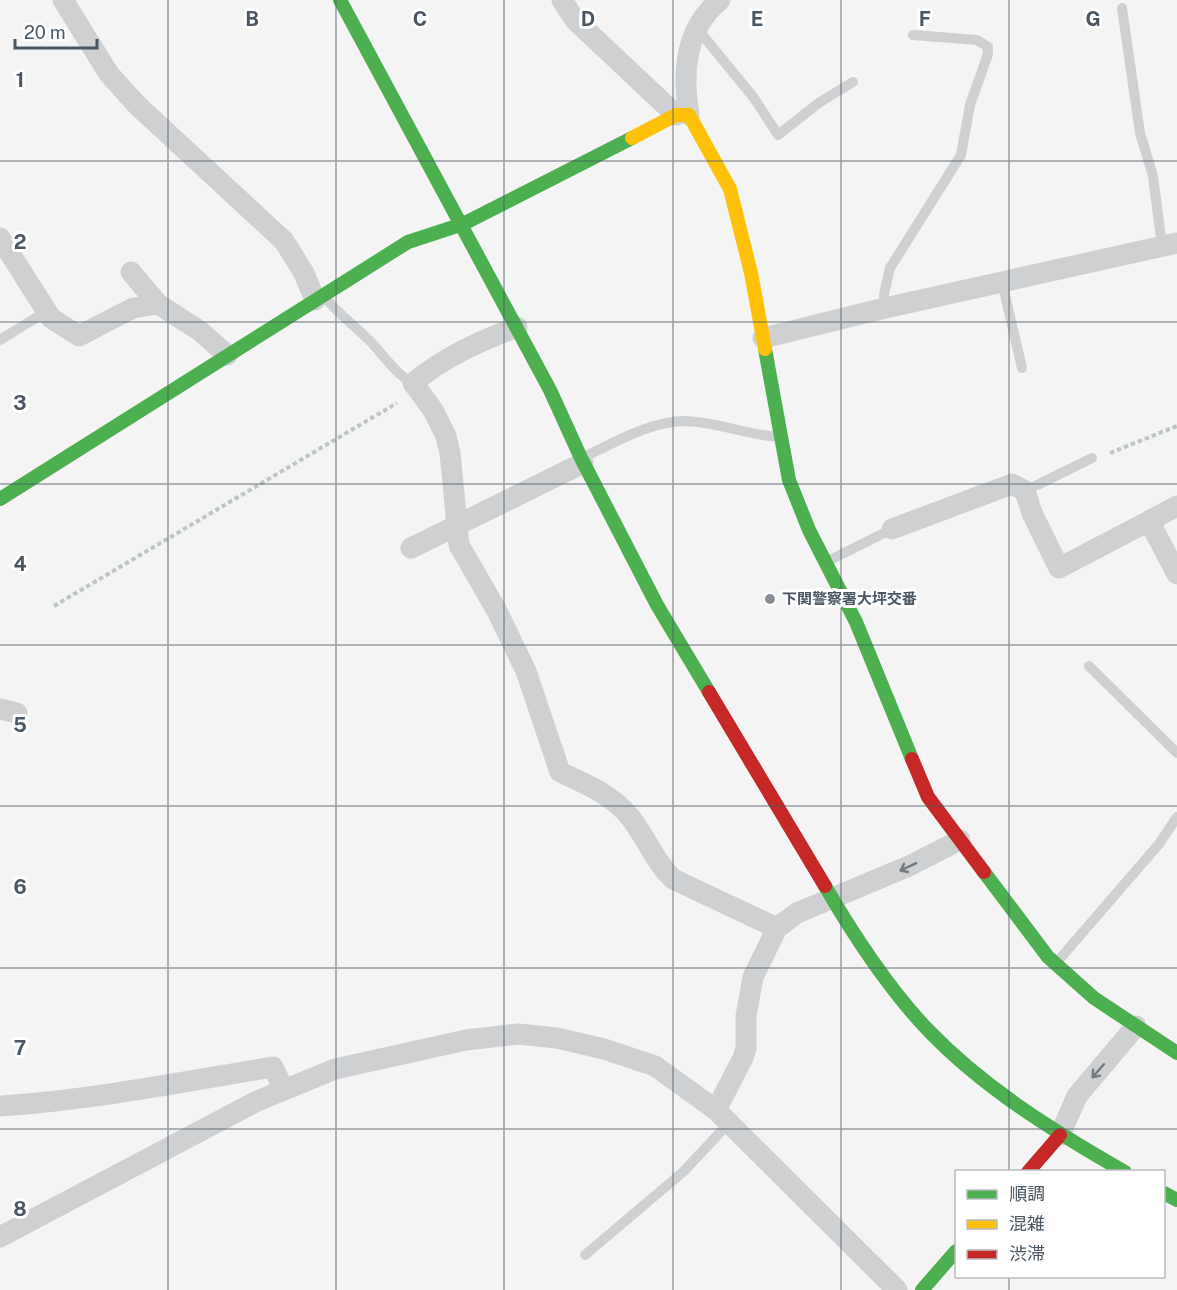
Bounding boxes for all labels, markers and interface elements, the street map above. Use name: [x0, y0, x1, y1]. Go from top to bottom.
text: B: [245, 7, 259, 31]
text: C: [413, 7, 427, 31]
text: D: [581, 7, 595, 31]
text: E: [751, 7, 763, 31]
text: F: [919, 7, 931, 31]
text: G: [1085, 7, 1101, 31]
scale bar: [15, 12, 98, 50]
text: 20 m: [24, 22, 66, 43]
text: 1: [16, 68, 24, 92]
text: 2: [14, 230, 26, 254]
text: 3: [13, 391, 27, 415]
text: 4: [13, 552, 27, 576]
place label: 下関警察署大坪交番: [782, 590, 917, 607]
marker: 下関警察署大坪交番: [763, 592, 777, 606]
text: 5: [13, 713, 27, 737]
one-way arrow: [899, 861, 917, 873]
text: 6: [13, 875, 27, 899]
text: 7: [14, 1036, 26, 1060]
one-way arrow: [1091, 1063, 1105, 1078]
legend: [955, 1170, 1165, 1278]
text: 順調: [1009, 1183, 1045, 1204]
text: 8: [13, 1197, 27, 1221]
text: 混雑: [1009, 1213, 1045, 1234]
text: 渋滞: [1009, 1243, 1045, 1264]

